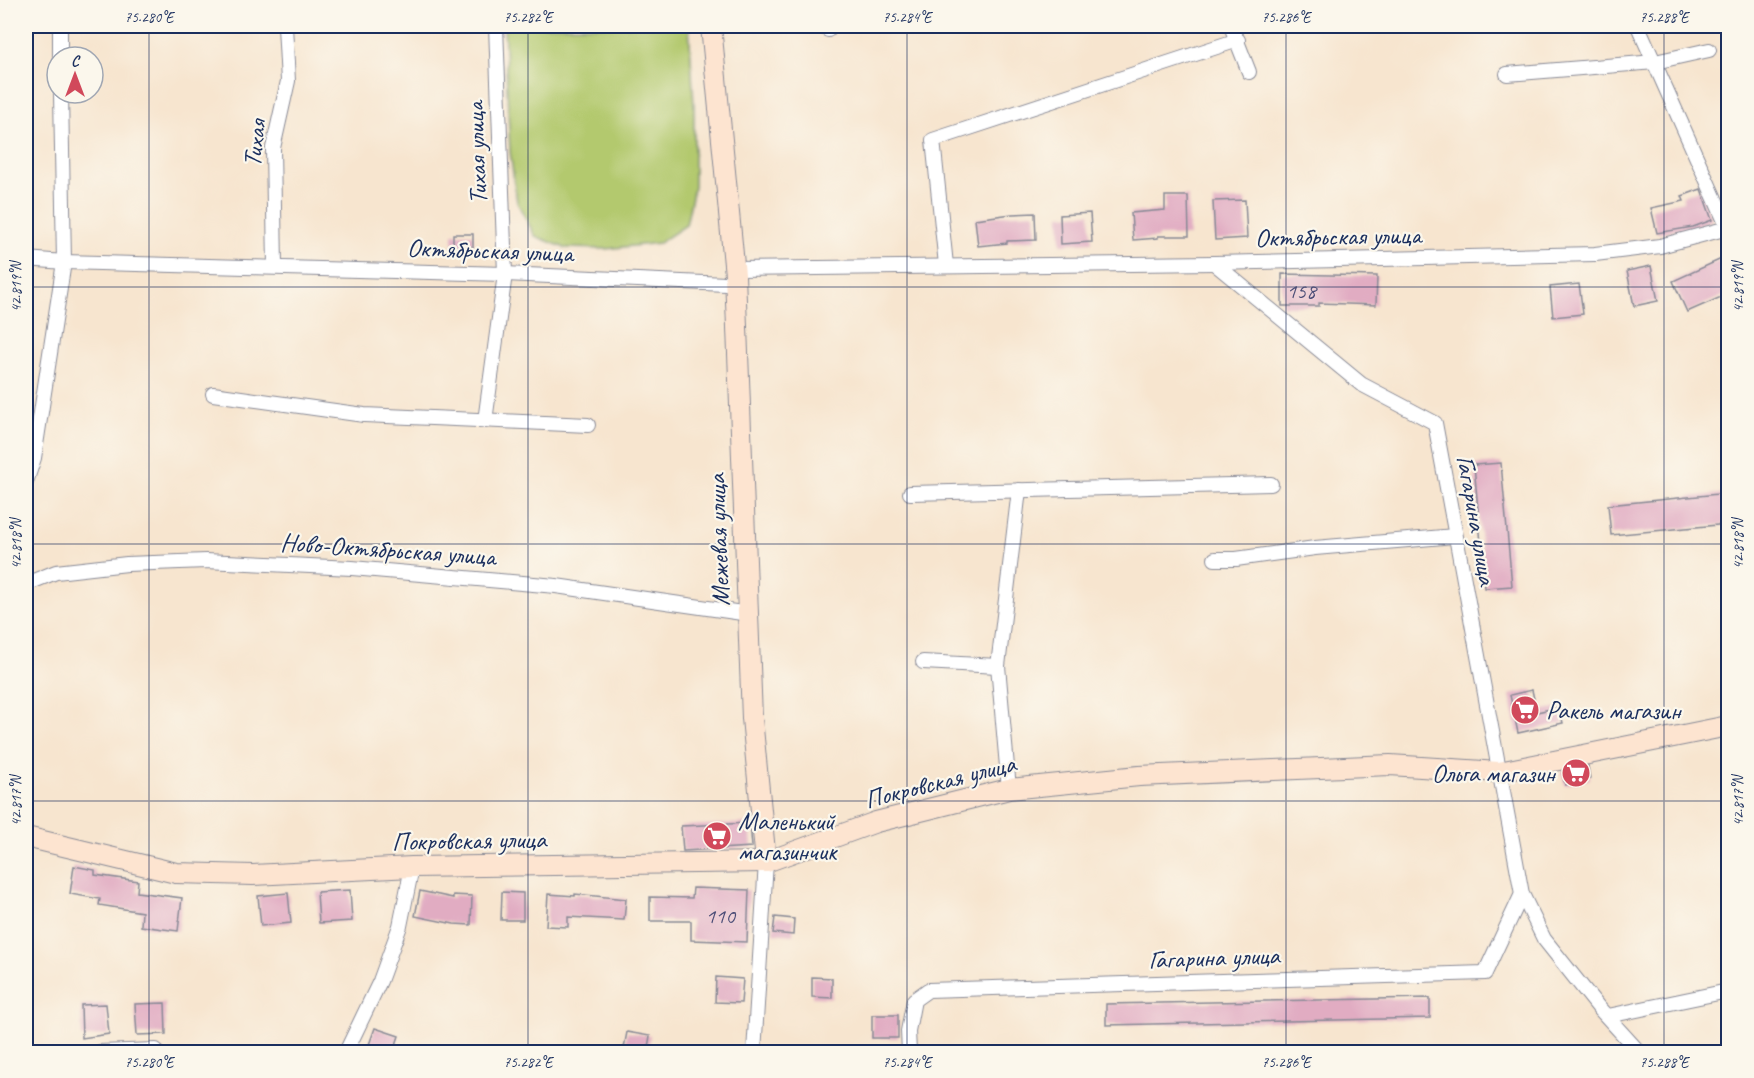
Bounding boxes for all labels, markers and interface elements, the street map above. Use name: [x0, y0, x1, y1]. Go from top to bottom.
text: 75.280°E: [125, 8, 176, 27]
text: 75.282°E: [504, 8, 555, 27]
text: 75.284°E: [883, 8, 934, 27]
text: 75.286°E: [1262, 8, 1313, 27]
text: 75.288°E: [1640, 8, 1691, 27]
north arrow: [45, 45, 105, 105]
text: С: [71, 51, 81, 71]
street label: Тихая улица: [458, 99, 495, 205]
street label: Тихая: [235, 115, 274, 169]
street label: Октябрьская улица: [1255, 219, 1424, 254]
street label: Октябрьская улица: [406, 231, 576, 270]
text: 42.819°N: [7, 259, 26, 312]
text: 42.819°N: [1729, 259, 1748, 312]
house number: 158: [1286, 277, 1318, 305]
street label: Гагарина улица: [1449, 453, 1504, 589]
street label: Межевая улица: [700, 472, 737, 607]
text: 42.818°N: [7, 516, 26, 569]
text: 42.818°N: [1729, 516, 1748, 569]
street label: Ново-Октябрьская улица: [279, 526, 499, 574]
supermarket icon: Ракель магазин: [1509, 694, 1541, 726]
place label: Ракель магазин: [1546, 694, 1682, 727]
street label: Покровская улица: [861, 746, 1021, 816]
place label: Ольга магазин: [1432, 757, 1556, 790]
supermarket icon: Ольга магазин: [1560, 757, 1592, 789]
text: 42.817°N: [7, 773, 26, 826]
text: 42.817°N: [1729, 773, 1748, 826]
place label: Маленький магазинчик: [738, 805, 838, 868]
supermarket icon: Маленький магазинчик: [701, 820, 733, 852]
street label: Покровская улица: [392, 823, 548, 858]
house number: 110: [705, 902, 737, 930]
street label: Гагарина улица: [1148, 939, 1282, 976]
text: 75.280°E: [125, 1053, 176, 1072]
text: 75.282°E: [504, 1053, 555, 1072]
text: 75.284°E: [883, 1053, 934, 1072]
text: 75.286°E: [1262, 1053, 1313, 1072]
text: 75.288°E: [1640, 1053, 1691, 1072]

